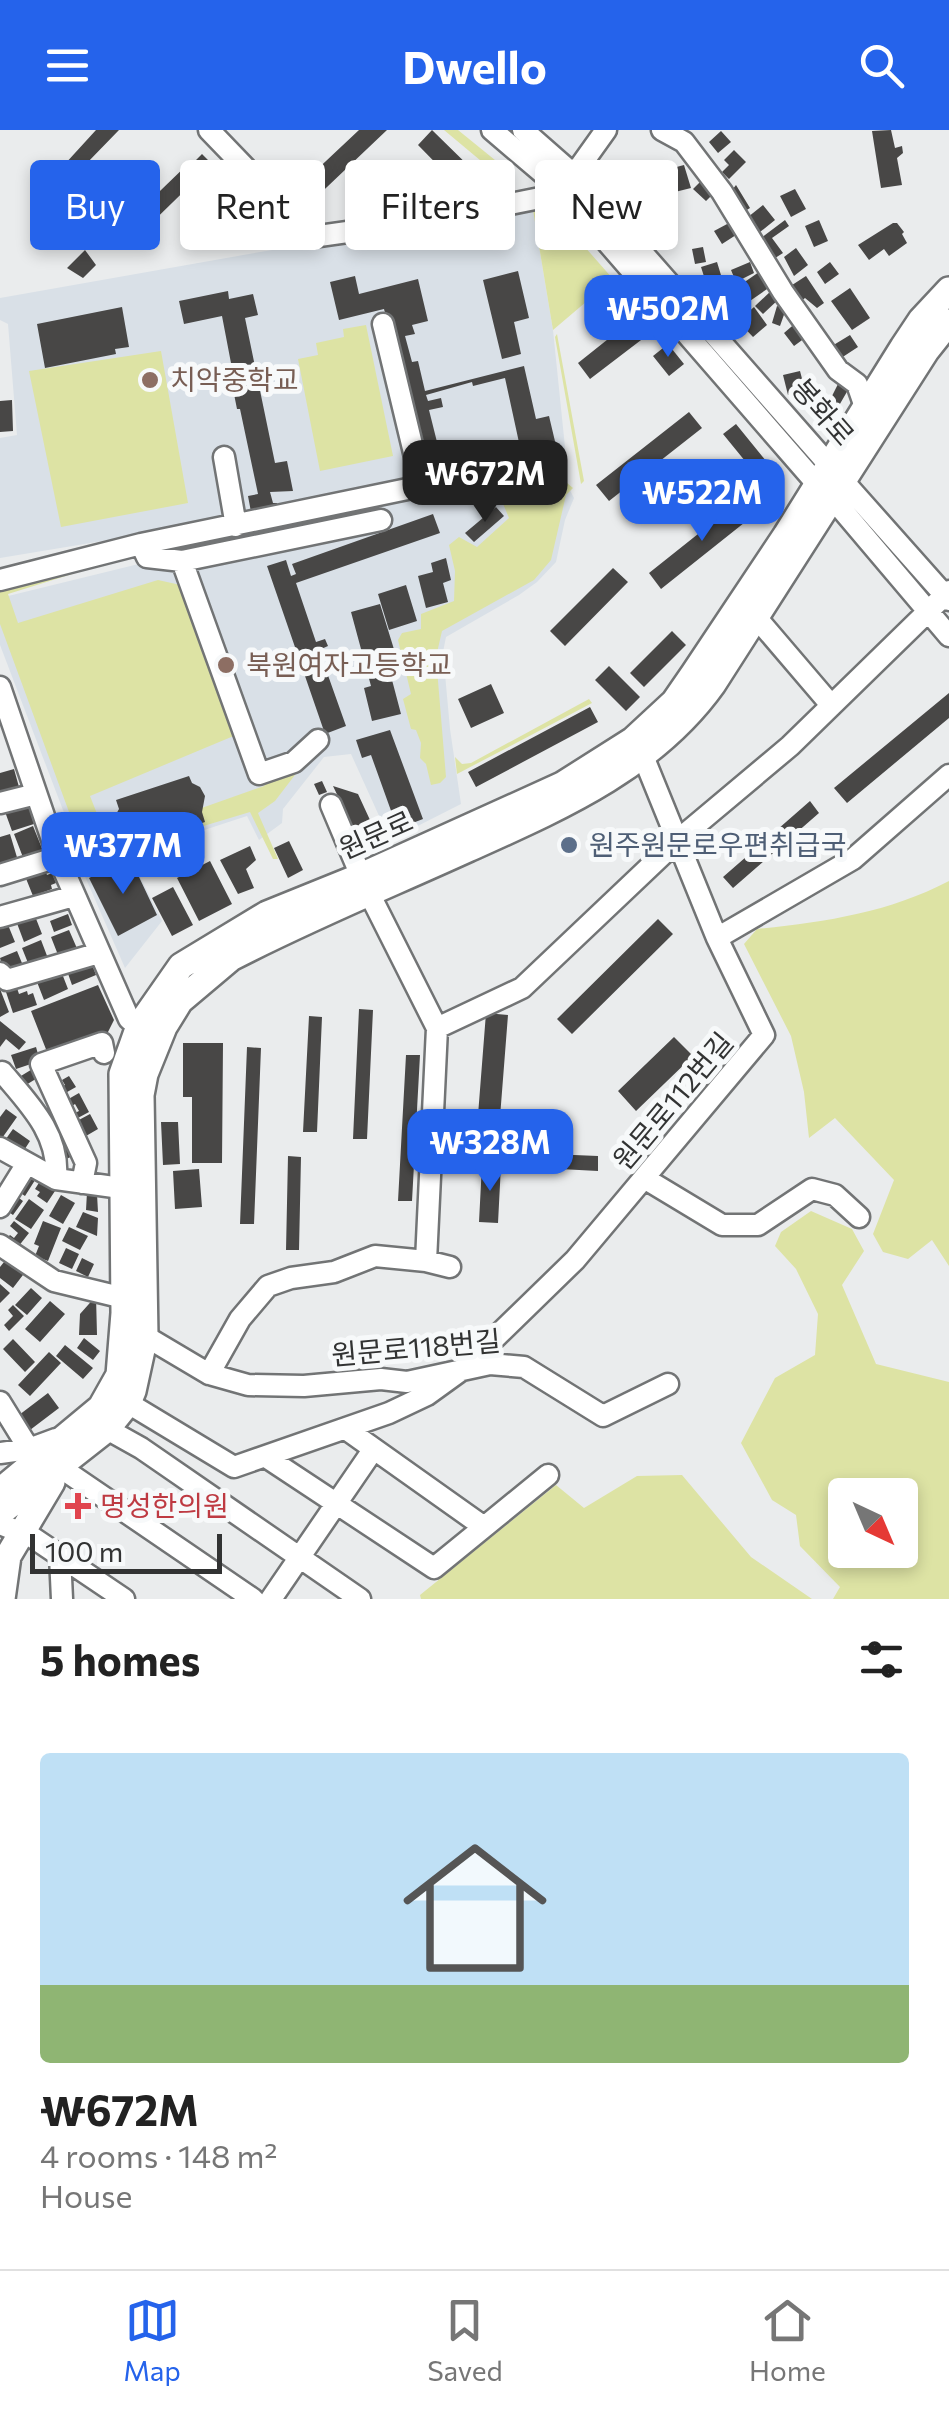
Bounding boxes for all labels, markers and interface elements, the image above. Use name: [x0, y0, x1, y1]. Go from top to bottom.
icon: menu: [40, 38, 95, 93]
text: Dwello: [402, 38, 547, 93]
icon: search: [854, 38, 909, 93]
chip: Buy: [30, 160, 160, 250]
chip: Rent: [180, 160, 325, 250]
chip: Filters: [345, 160, 515, 250]
chip: New: [535, 160, 678, 250]
pin: ₩502M: [598, 275, 738, 360]
text: ₩502M: [606, 287, 730, 327]
place label: 치악중학교: [170, 362, 299, 396]
marker: 치악중학교: [139, 369, 161, 391]
street label: 봉화로: [786, 371, 862, 452]
pin: ₩672M: [415, 440, 555, 525]
text: ₩672M: [425, 452, 545, 492]
pin: ₩522M: [632, 459, 772, 544]
text: ₩522M: [642, 471, 762, 511]
place label: 북원여자고등학교: [246, 647, 452, 681]
marker: 북원여자고등학교: [215, 654, 237, 676]
street label: 원문로: [333, 803, 418, 865]
pin: ₩377M: [53, 812, 193, 897]
text: ₩377M: [64, 824, 182, 864]
place label: 원주원문로우편취급국: [589, 827, 847, 861]
marker: 원주원문로우편취급국: [558, 834, 580, 856]
street label: 원문로112번길: [605, 1025, 739, 1176]
pin: ₩328M: [420, 1109, 560, 1194]
text: ₩328M: [429, 1121, 551, 1161]
street label: 원문로118번길: [330, 1323, 502, 1371]
north arrow: [828, 1478, 918, 1568]
map controls: [828, 1478, 918, 1568]
place label: 명성한의원: [100, 1488, 229, 1522]
marker: 명성한의원: [65, 1493, 91, 1519]
scale bar: [30, 1529, 222, 1574]
text: 100 m: [45, 1534, 123, 1568]
icon: filters: [854, 1632, 909, 1687]
text: 5 homes: [40, 1633, 200, 1685]
icon: home: [385, 1818, 565, 1998]
text: ₩672M: [40, 2083, 199, 2135]
text: 4 rooms · 148 m²: [40, 2135, 277, 2175]
text: House: [40, 2175, 132, 2215]
tab: Map: [123, 2293, 181, 2387]
tab: Saved: [427, 2293, 503, 2387]
tab: Home: [749, 2293, 826, 2387]

